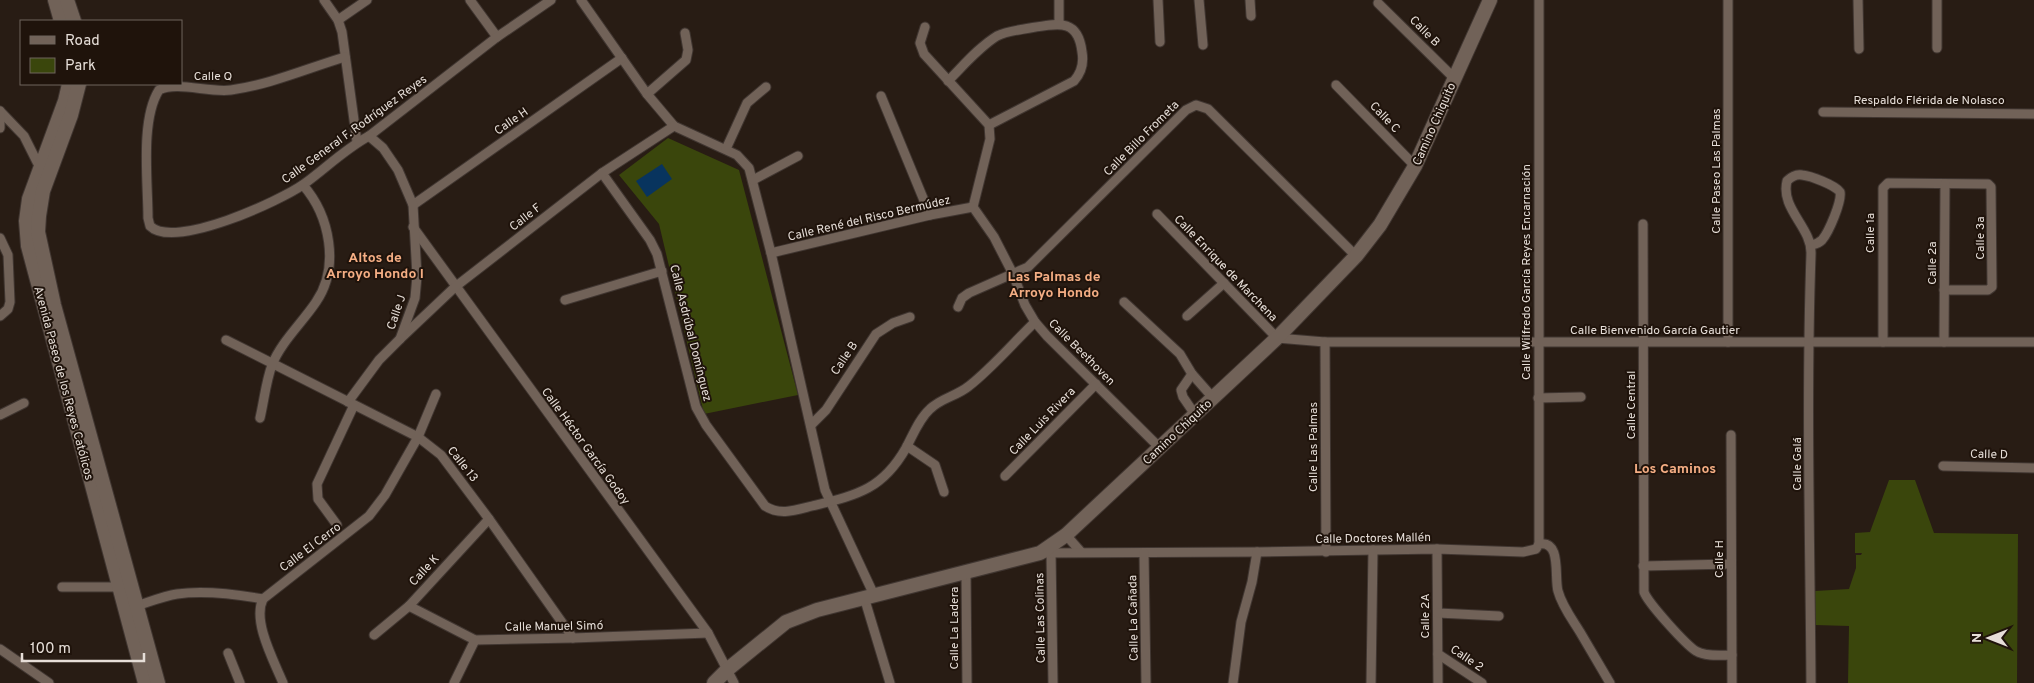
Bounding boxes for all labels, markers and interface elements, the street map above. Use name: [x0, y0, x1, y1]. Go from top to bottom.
street label: Calle B: [1405, 13, 1443, 51]
legend: [20, 20, 182, 85]
text: Road: [65, 32, 100, 51]
text: Park: [65, 57, 96, 76]
street label: Calle Q: [194, 69, 232, 85]
street label: Calle General F. Rodríguez Reyes: [279, 72, 430, 188]
street label: Camino Chiquito: [1409, 80, 1460, 168]
street label: Respaldo Flérida de Nolasco: [1853, 93, 2005, 109]
street label: Calle Billo Frometa: [1100, 97, 1183, 180]
street label: Calle C: [1366, 99, 1403, 137]
street label: Calle H: [491, 104, 532, 139]
street label: Calle Paseo Las Palmas: [1709, 108, 1725, 234]
street label: Calle Wilfredo García Reyes Encarnación: [1519, 164, 1535, 380]
street label: Calle René del Risco Bermúdez: [786, 192, 952, 246]
street label: Calle F: [506, 200, 545, 235]
street label: Calle Enrique de Marchena: [1170, 212, 1281, 326]
street label: Calle 1a: [1863, 213, 1879, 253]
street label: Calle 3a: [1973, 216, 1989, 260]
street label: Calle 2a: [1925, 241, 1941, 285]
district label: Altos de Arroyo Hondo I: [326, 250, 424, 283]
street label: Calle Asdrúbal Domínguez: [665, 263, 715, 403]
district label: Las Palmas de Arroyo Hondo: [1008, 269, 1101, 302]
street label: Avenida Paseo de los Reyes Católicos: [29, 285, 97, 482]
street label: Calle J: [383, 293, 410, 332]
street label: Calle Beethoven: [1045, 316, 1118, 389]
street label: Calle Bienvenido García Gautier: [1570, 323, 1740, 339]
street label: Calle B: [828, 338, 862, 379]
street label: Calle Central: [1624, 371, 1640, 439]
street label: Calle Luis Rivera: [1006, 384, 1079, 459]
street label: Calle Héctor García Godoy: [537, 385, 633, 508]
street label: Camino Chiquito: [1140, 396, 1216, 469]
street label: Calle Las Palmas: [1306, 402, 1322, 492]
street label: Calle Galá: [1790, 437, 1806, 491]
street label: Calle 13: [443, 443, 481, 486]
street label: Calle D: [1970, 447, 2008, 463]
district label: Los Caminos: [1634, 461, 1716, 478]
street label: Calle El Cerro: [277, 519, 345, 576]
street label: Calle Doctores Mallén: [1315, 530, 1431, 548]
street label: Calle H: [1712, 540, 1728, 578]
street label: Calle K: [406, 551, 443, 590]
street label: Calle Las Colinas: [1032, 573, 1050, 663]
street label: Calle La Cañada: [1125, 575, 1143, 661]
street label: Calle La Ladera: [947, 587, 963, 669]
street label: Calle 2A: [1418, 593, 1434, 639]
north arrow: [1964, 613, 2014, 663]
street label: Calle Manuel Simó: [505, 618, 604, 636]
scale bar: [22, 630, 145, 662]
text: N: [1969, 633, 1986, 643]
text: 100 m: [30, 640, 71, 659]
street label: Calle 2: [1447, 642, 1486, 676]

